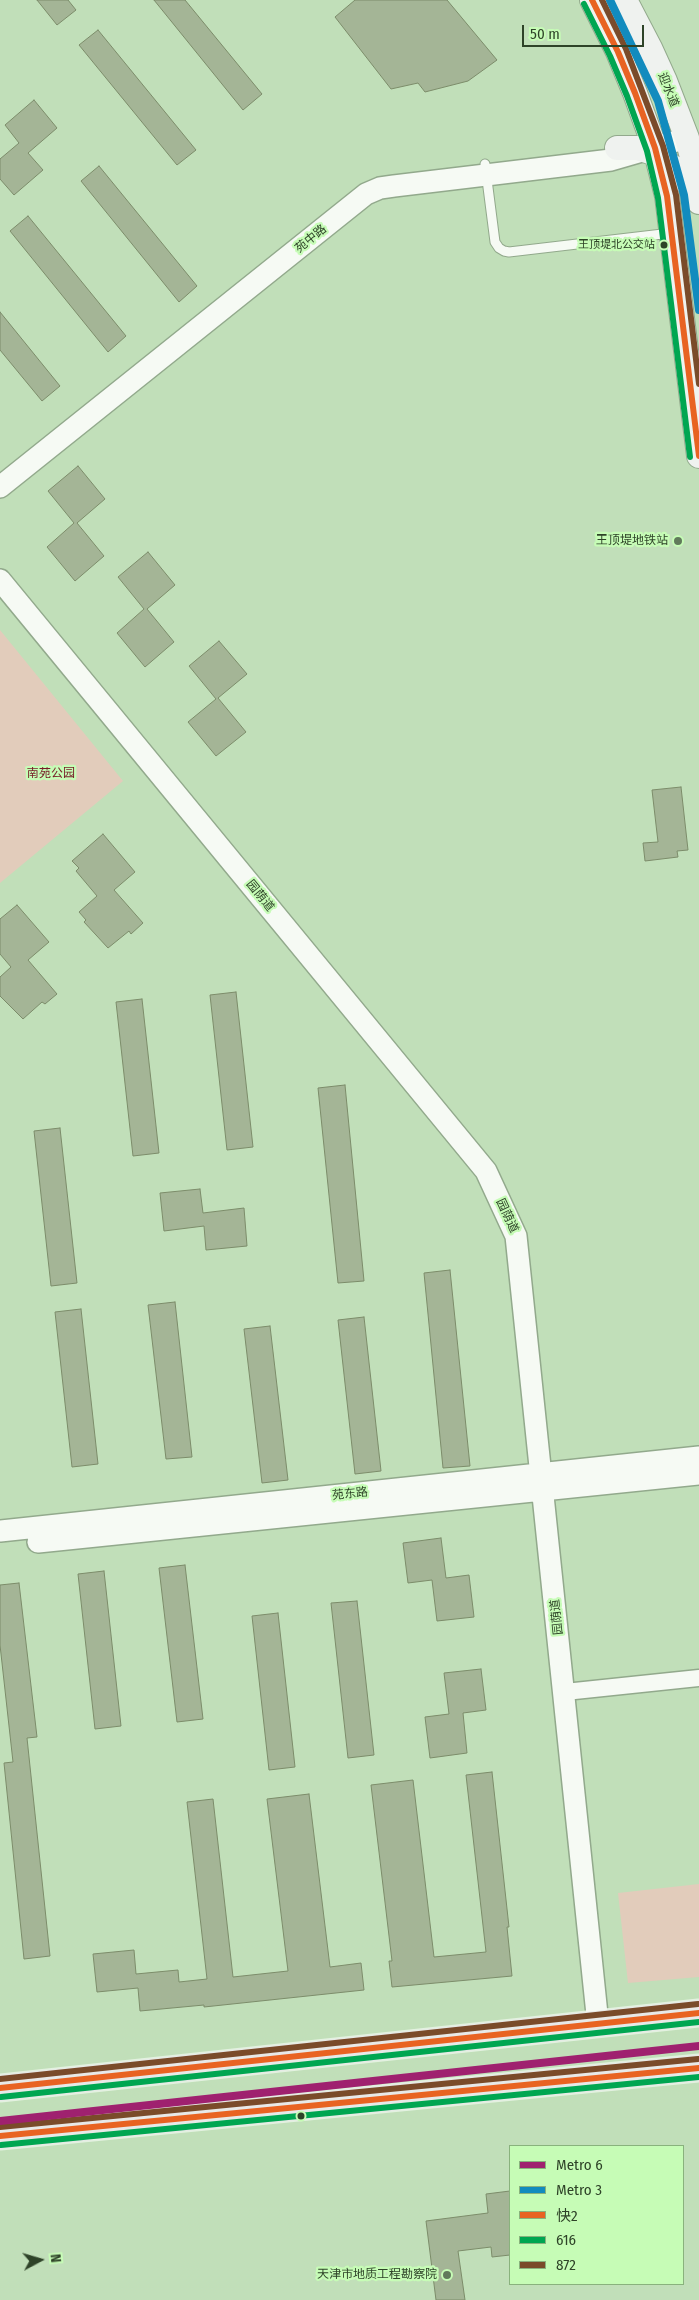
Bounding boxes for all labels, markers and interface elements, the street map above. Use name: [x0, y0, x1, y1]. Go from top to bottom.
scale bar: [524, 15, 646, 47]
text: 50 m: [530, 25, 560, 43]
street label: 迎水道: [655, 71, 681, 109]
street label: 苑中路: [292, 222, 330, 256]
place label: 王顶堤北公交站: [578, 238, 655, 252]
marker: 王顶堤北公交站: [659, 240, 669, 250]
place label: 王顶堤地铁站: [596, 534, 668, 548]
marker: 王顶堤地铁站: [672, 535, 684, 547]
park label: 南苑公园: [27, 767, 75, 781]
street label: 园荫道: [243, 877, 277, 915]
street label: 园荫道: [493, 1197, 521, 1235]
street label: 苑东路: [331, 1485, 369, 1503]
street label: 园荫道: [548, 1598, 566, 1636]
unlabelled marker: [296, 2111, 306, 2121]
legend: [509, 2145, 684, 2285]
text: Metro 6: [556, 2156, 603, 2174]
text: Metro 3: [556, 2181, 602, 2199]
text: 快2: [556, 2207, 578, 2225]
text: 616: [556, 2231, 576, 2249]
north arrow: [15, 2235, 65, 2285]
text: N: [47, 2253, 64, 2263]
text: 872: [556, 2256, 576, 2274]
place label: 天津市地质工程勘察院: [317, 2268, 437, 2282]
marker: 天津市地质工程勘察院: [441, 2269, 453, 2281]

